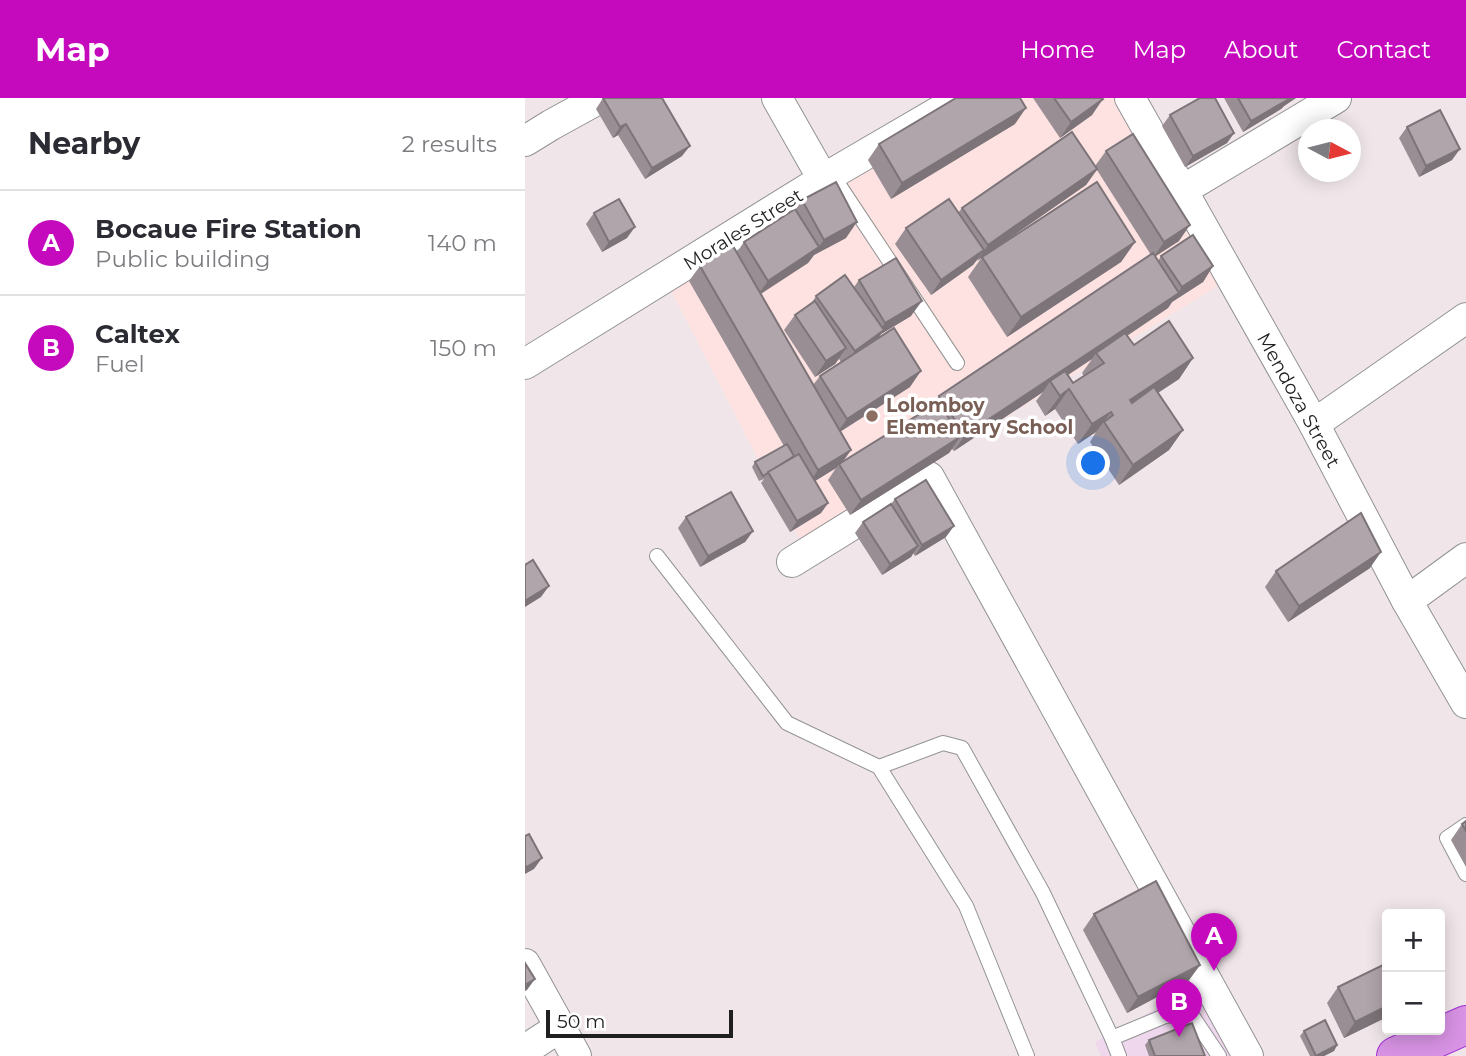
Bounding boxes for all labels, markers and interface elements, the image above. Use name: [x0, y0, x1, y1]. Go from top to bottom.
text: Map: [35, 29, 110, 69]
text: Home: [1020, 35, 1095, 64]
text: Map: [1133, 35, 1186, 64]
text: About: [1224, 35, 1298, 64]
text: Contact: [1336, 35, 1431, 64]
north arrow: [1298, 119, 1361, 182]
text: Nearby: [28, 125, 140, 162]
text: 2 results: [402, 130, 497, 158]
street label: Morales Street: [679, 183, 807, 275]
text: Bocaue Fire Station: [95, 213, 362, 245]
text: A: [42, 229, 60, 257]
text: 140 m: [428, 229, 497, 257]
text: Public building: [95, 245, 270, 273]
text: Caltex: [95, 318, 180, 350]
street label: Mendoza Street: [1252, 329, 1345, 472]
text: B: [42, 334, 60, 362]
text: 150 m: [430, 334, 497, 362]
text: Fuel: [95, 350, 145, 378]
place label: Lolomboy Elementary School: [886, 394, 1073, 439]
marker: Lolomboy Elementary School: [864, 408, 880, 424]
your location: [1076, 446, 1110, 480]
map controls: [1382, 909, 1445, 1035]
button: +: [1382, 909, 1445, 972]
pin: A: [1191, 913, 1237, 971]
button: −: [1382, 972, 1445, 1035]
pin: B: [1156, 979, 1202, 1037]
scale bar: [546, 1007, 733, 1039]
text: 50 m: [557, 1010, 605, 1033]

